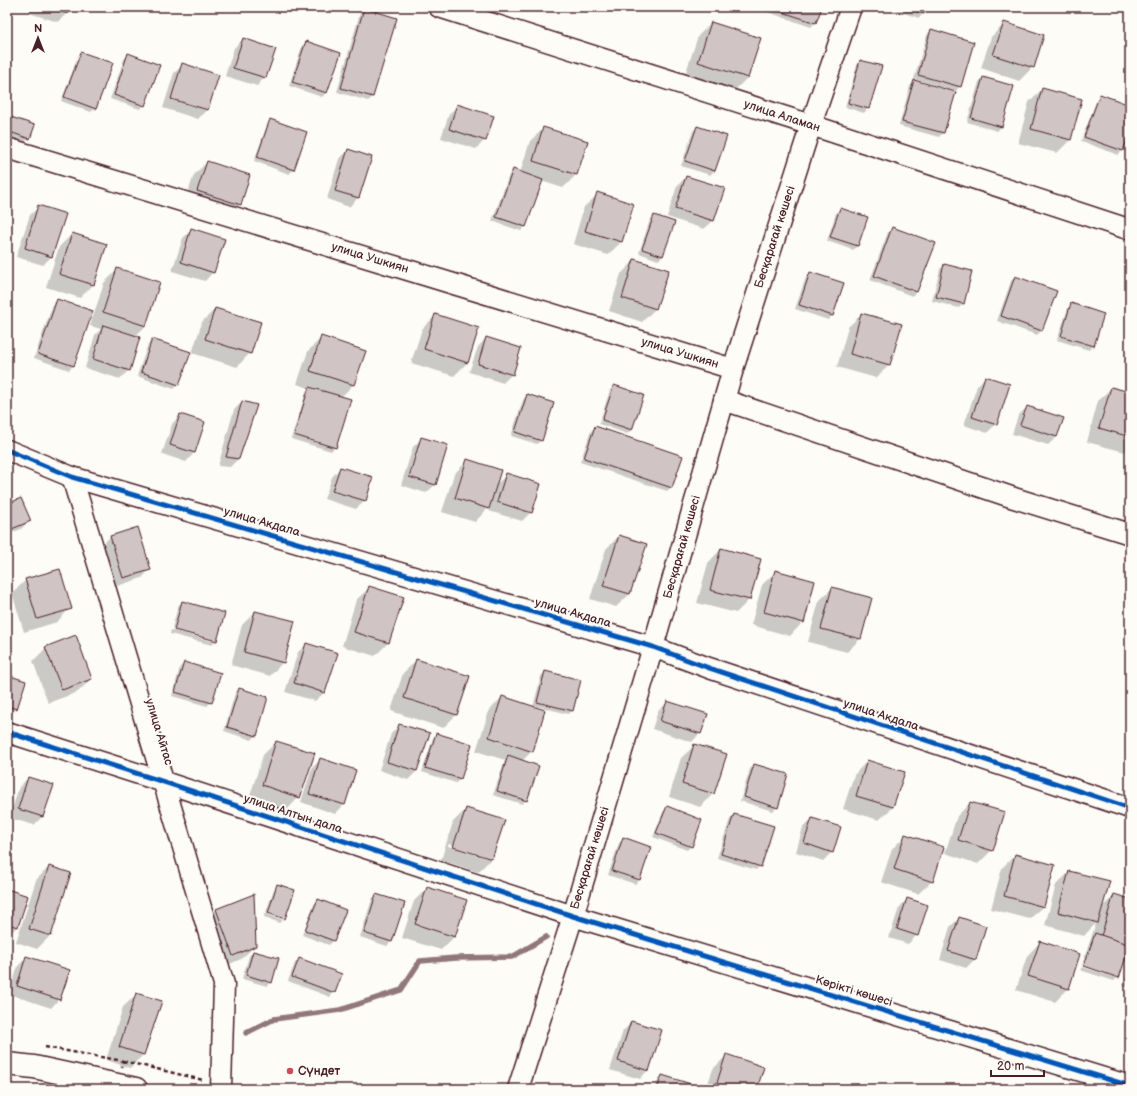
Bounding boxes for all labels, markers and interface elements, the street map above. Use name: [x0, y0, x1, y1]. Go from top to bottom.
north arrow: [18, 18, 58, 58]
text: N: [34, 22, 42, 35]
street label: улица Аламан: [742, 97, 822, 135]
street label: Бесқарағай көшесі: [751, 184, 799, 290]
street label: улица Ушкиян: [330, 239, 410, 277]
street label: улица Ушкиян: [640, 334, 720, 372]
street label: Бесқарағай көшесі: [660, 494, 704, 600]
street label: улица Акдала: [222, 504, 302, 540]
street label: улица Акдала: [533, 595, 613, 631]
street label: улица Акдала: [841, 696, 921, 734]
street label: улица Айтас: [142, 697, 176, 767]
street label: улица Алтын дала: [242, 791, 344, 837]
street label: Бесқарағай көшесі: [567, 805, 613, 911]
street label: Көрікті көшесі: [814, 972, 894, 1010]
scale bar: [991, 1052, 1044, 1078]
text: 20 m: [997, 1059, 1024, 1074]
place label: Сүндет: [298, 1064, 340, 1079]
marker: Сүндет: [285, 1066, 295, 1076]

